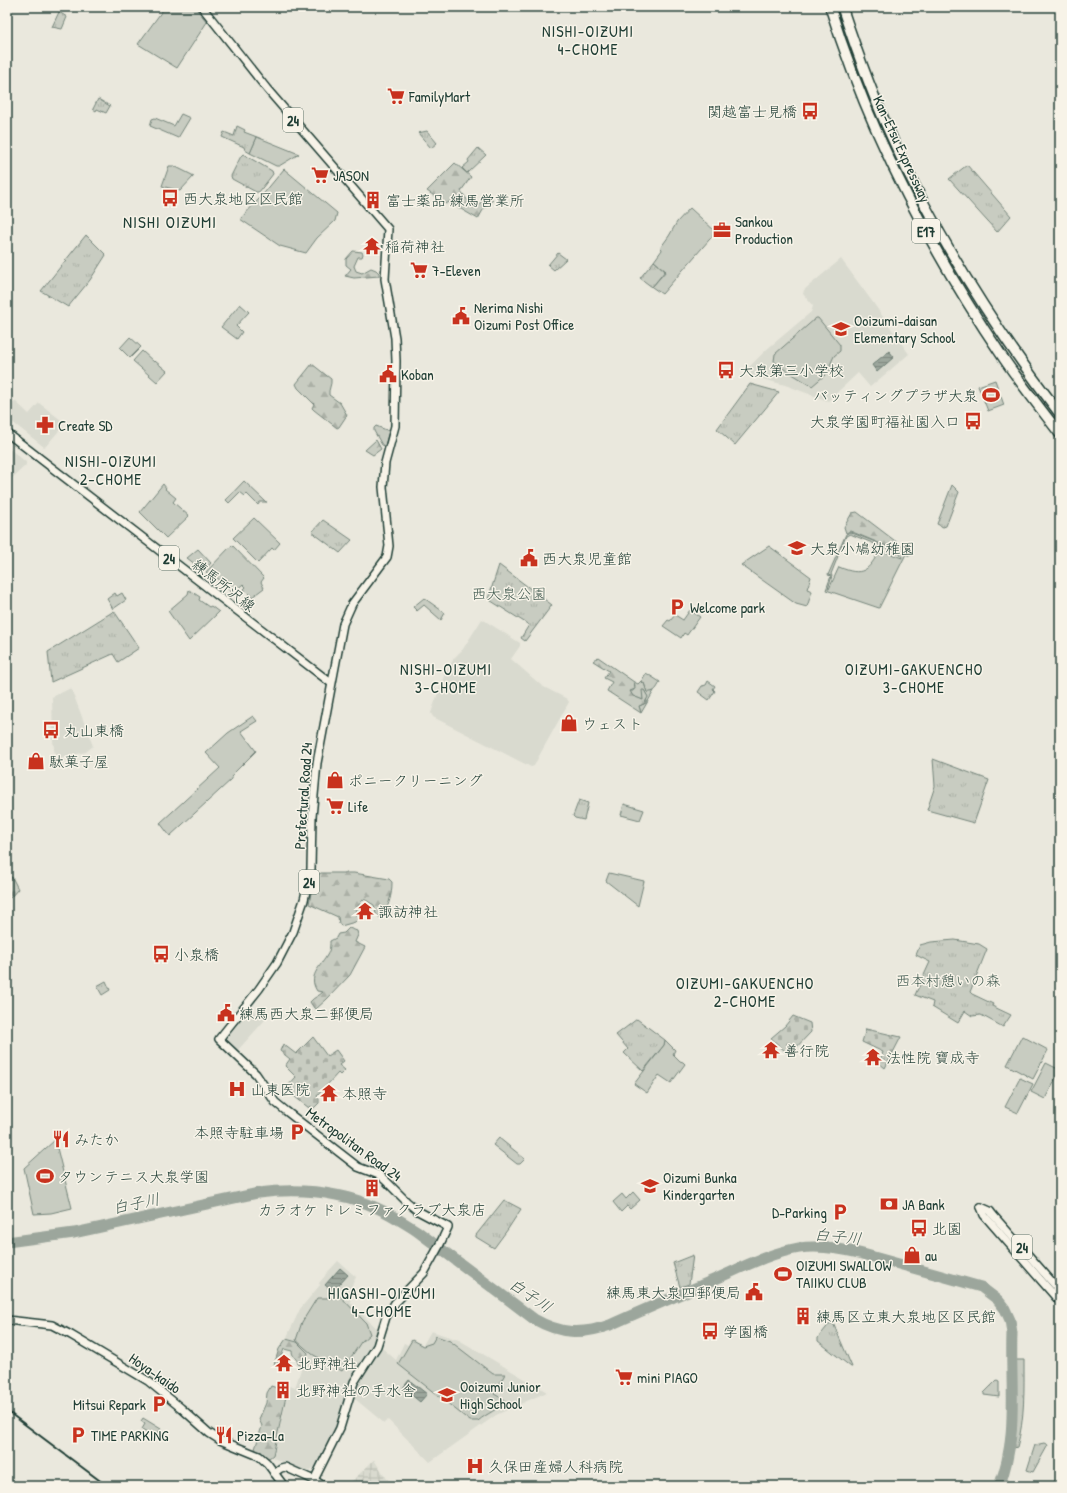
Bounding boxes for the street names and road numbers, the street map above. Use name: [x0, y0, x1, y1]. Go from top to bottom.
street label: Kan-Etsu Expressway: [868, 92, 936, 206]
road number: 24: [283, 108, 303, 132]
road number: E17: [912, 219, 940, 243]
road number: 24: [159, 546, 179, 570]
street label: 練馬所沢線: [188, 554, 260, 616]
street label: Prefectural Road 24: [289, 741, 317, 850]
road number: 24: [299, 870, 319, 894]
street label: Metropolitan Road 24: [302, 1102, 406, 1186]
road number: 24: [1012, 1235, 1032, 1259]
street label: Hoya-kaido: [125, 1348, 185, 1398]

